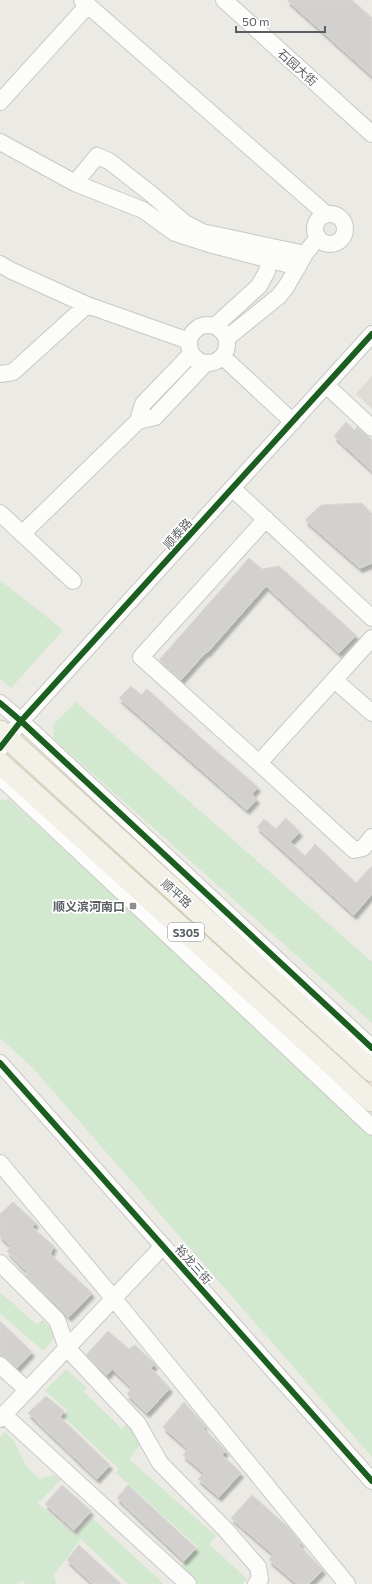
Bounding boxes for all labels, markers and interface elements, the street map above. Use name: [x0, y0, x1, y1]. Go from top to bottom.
scale bar: [236, 8, 325, 34]
text: 50 m: [242, 14, 270, 28]
street label: 石园大街: [275, 46, 321, 88]
street label: 顺泰路: [160, 515, 194, 551]
street label: 顺平路: [159, 876, 195, 910]
place label: 顺义滨河南口: [53, 899, 125, 913]
marker: 顺义滨河南口: [128, 901, 138, 911]
road number: S305: [168, 923, 204, 941]
street label: 裕龙三街: [173, 1241, 215, 1287]

